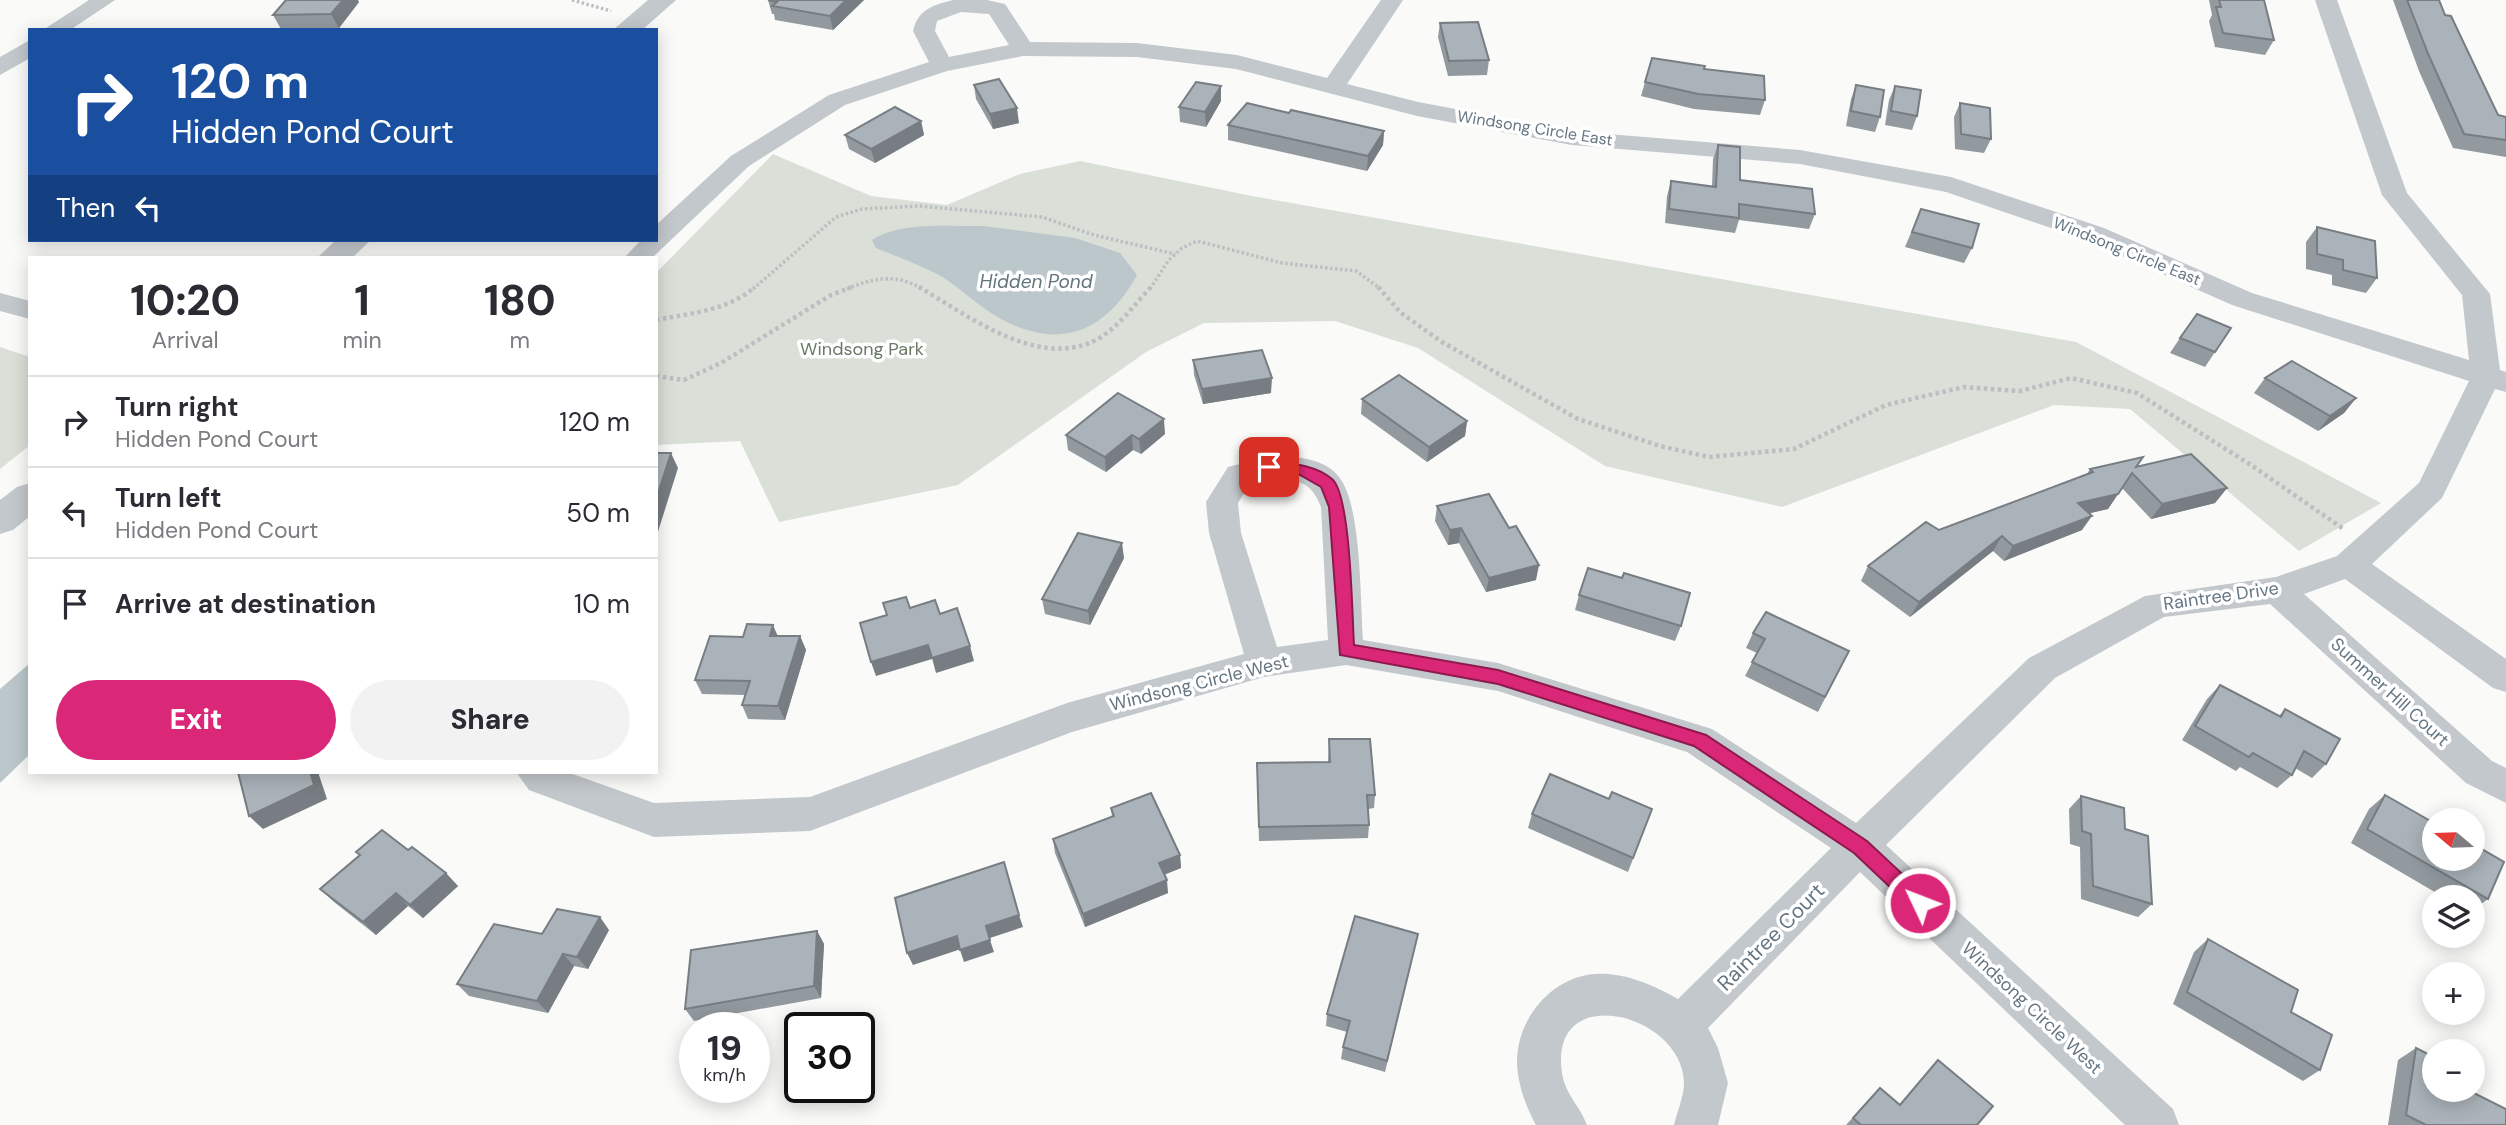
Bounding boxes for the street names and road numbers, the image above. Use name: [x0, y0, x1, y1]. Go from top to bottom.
street label: Windsong Circle East: [1456, 105, 1614, 151]
street label: Windsong Circle East: [2050, 212, 2204, 290]
street label: Raintree Drive: [2162, 576, 2280, 616]
street label: Summer Hill Court: [2326, 632, 2454, 752]
street label: Windsong Circle West: [1107, 649, 1291, 717]
street label: Raintree Court: [1711, 877, 1831, 997]
street label: Windsong Circle West: [1957, 937, 2107, 1079]

